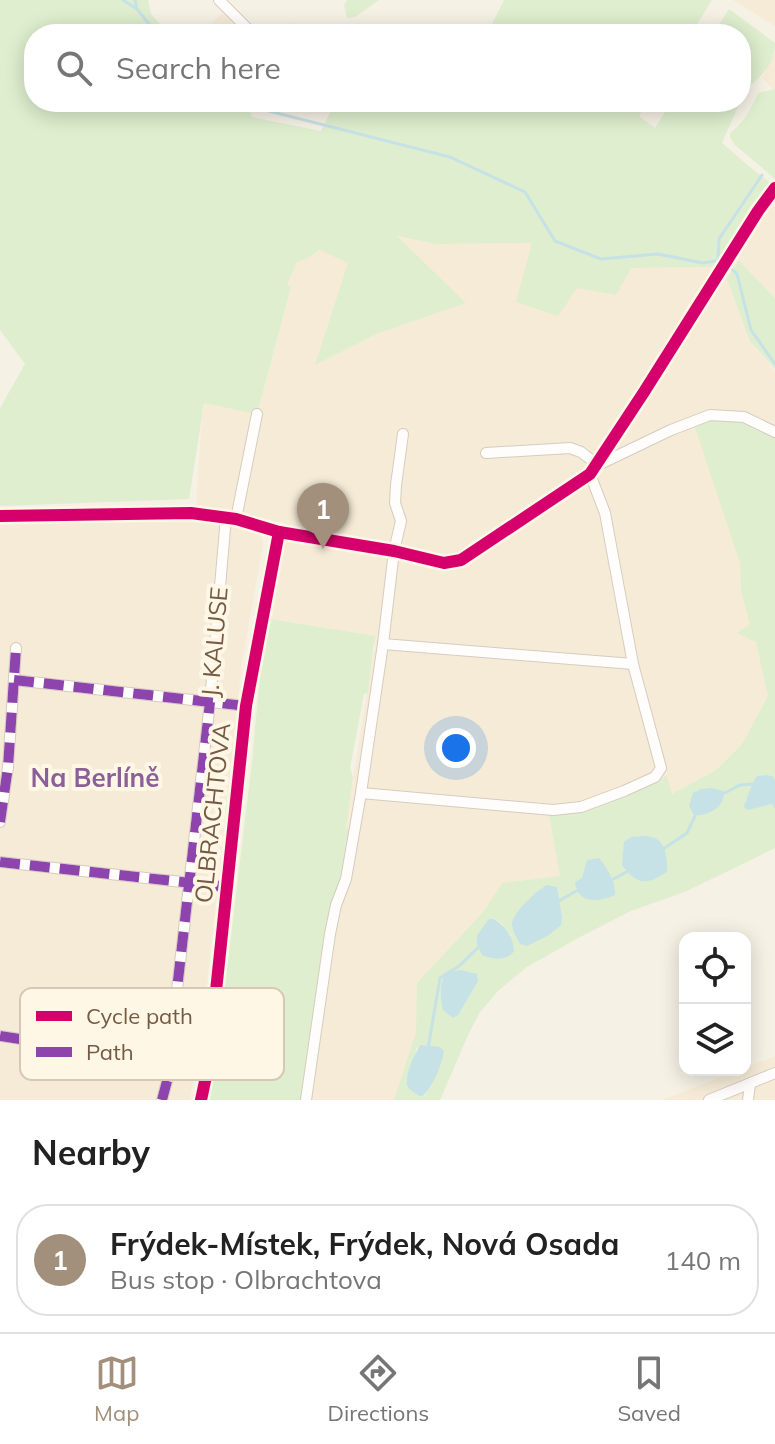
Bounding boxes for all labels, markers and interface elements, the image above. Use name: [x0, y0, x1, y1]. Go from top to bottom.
search box: [24, 24, 751, 112]
icon: search: [52, 46, 96, 90]
text: Search here: [116, 49, 281, 87]
pin: 1: [297, 483, 349, 549]
street label: J. KALUSE: [194, 586, 234, 698]
street label: OLBRACHTOVA: [188, 721, 236, 904]
your location: [436, 728, 476, 768]
district label: Na Berlíně: [31, 761, 159, 794]
map controls: [679, 932, 751, 1076]
button: locate: [679, 932, 751, 1004]
legend: [20, 988, 284, 1080]
text: Cycle path: [86, 1002, 193, 1030]
button: layers: [679, 1004, 751, 1076]
text: Path: [86, 1038, 134, 1066]
text: Nearby: [32, 1131, 150, 1174]
text: Frýdek-Místek, Frýdek, Nová Osada: [110, 1225, 619, 1263]
text: 1: [52, 1244, 68, 1277]
text: 140 m: [665, 1244, 741, 1277]
text: Bus stop · Olbrachtova: [110, 1263, 382, 1296]
tab: Map: [94, 1351, 139, 1427]
tab: Directions: [328, 1351, 429, 1427]
tab: Saved: [617, 1351, 681, 1427]

